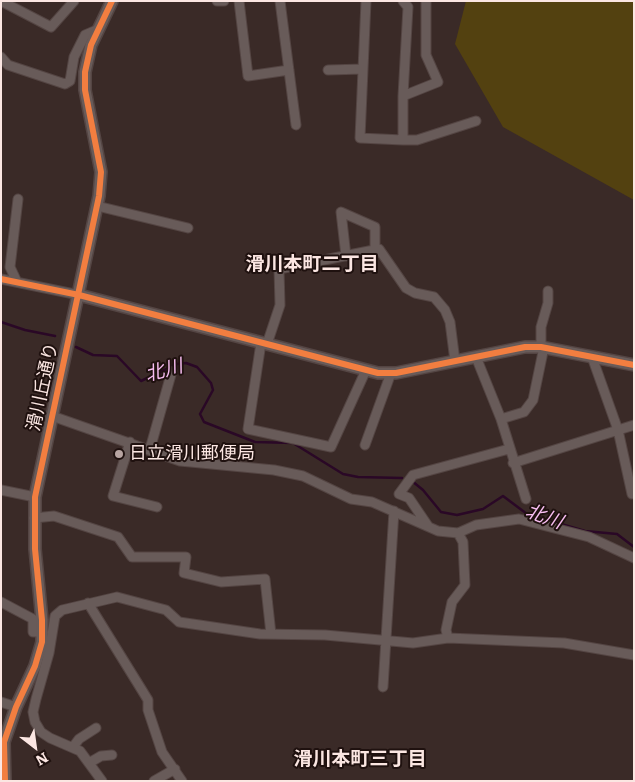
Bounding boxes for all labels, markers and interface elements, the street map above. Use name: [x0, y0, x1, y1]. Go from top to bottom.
district label: 滑川本町二丁目: [246, 253, 378, 275]
street label: 滑川丘通り: [23, 341, 63, 433]
water label: 北川: [143, 355, 185, 387]
place label: 日立滑川郵便局: [129, 443, 255, 465]
marker: 日立滑川郵便局: [113, 448, 125, 460]
water label: 北川: [522, 500, 566, 534]
north arrow: [10, 722, 60, 772]
text: N: [32, 748, 53, 772]
district label: 滑川本町三丁目: [294, 748, 426, 770]

